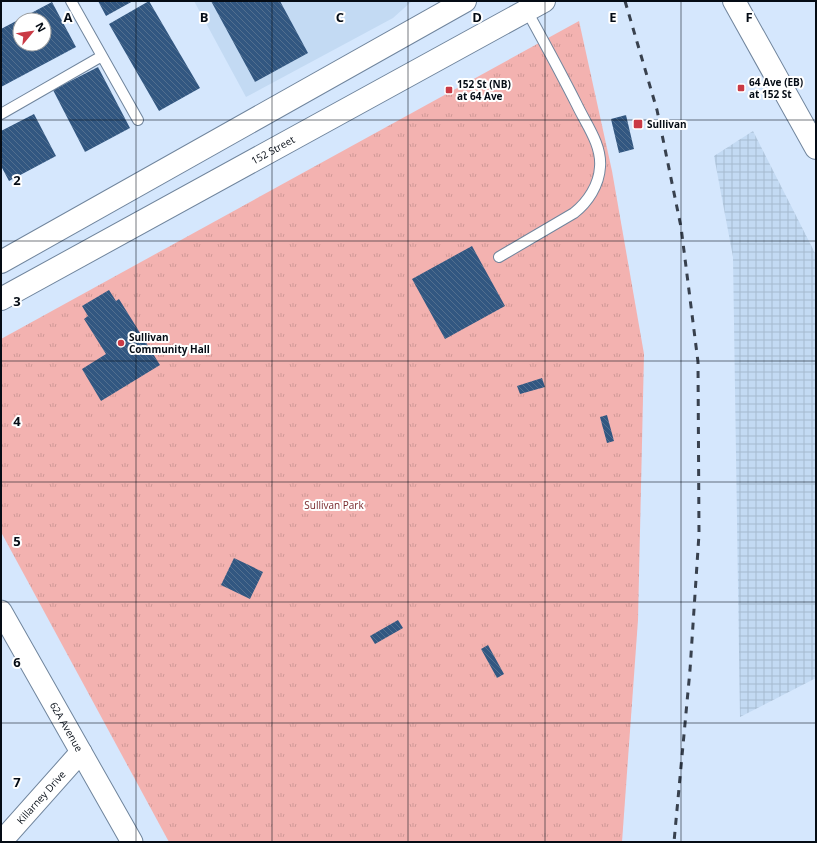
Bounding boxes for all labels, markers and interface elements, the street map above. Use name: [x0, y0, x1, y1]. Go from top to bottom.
text: A: [64, 8, 73, 26]
text: B: [200, 8, 209, 26]
text: C: [336, 8, 344, 26]
text: D: [472, 8, 482, 26]
text: E: [609, 8, 617, 26]
text: F: [745, 8, 753, 26]
north arrow: [12, 12, 52, 52]
text: N: [32, 19, 50, 34]
place label: 64 Ave (EB) at 152 St: [749, 75, 803, 101]
place label: 152 St (NB) at 64 Ave: [457, 77, 511, 103]
marker: 64 Ave (EB) at 152 St: [736, 83, 746, 93]
marker: 152 St (NB) at 64 Ave: [444, 85, 454, 95]
place label: Sullivan: [647, 117, 687, 131]
marker: Sullivan: [632, 118, 644, 130]
street label: 152 Street: [248, 132, 297, 167]
text: 2: [13, 171, 21, 189]
text: 3: [13, 292, 21, 310]
place label: Sullivan Community Hall: [129, 330, 210, 356]
marker: Sullivan Community Hall: [116, 338, 126, 348]
text: 4: [13, 412, 21, 430]
park label: Sullivan Park: [304, 498, 364, 512]
text: 5: [13, 532, 21, 550]
text: 6: [13, 653, 21, 671]
street label: 62A Avenue: [47, 699, 87, 754]
street label: Killarney Drive: [13, 767, 69, 827]
text: 7: [13, 773, 21, 791]

